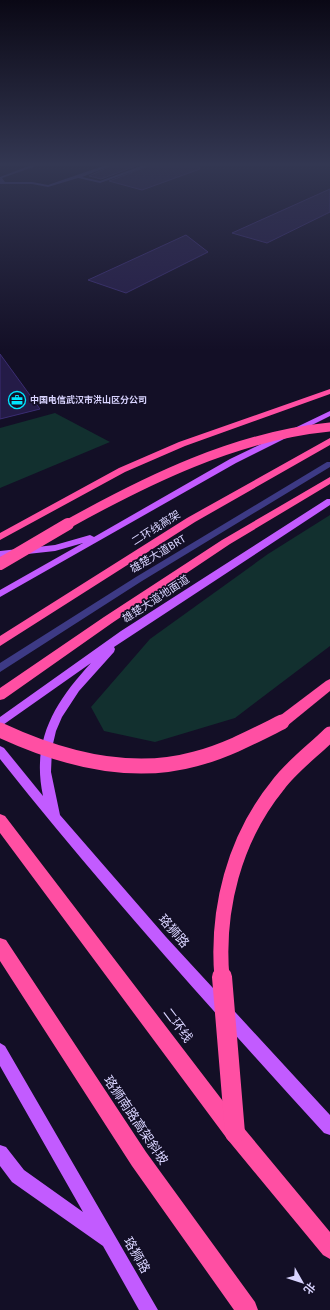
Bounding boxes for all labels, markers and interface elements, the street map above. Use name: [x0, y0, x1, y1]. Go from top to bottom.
office icon: 中国电信武汉市洪山区分公司: [7, 390, 27, 410]
place label: 中国电信武汉市洪山区分公司: [30, 394, 147, 405]
street label: 二环线高架: [129, 508, 183, 548]
street label: 雄楚大道BRT: [128, 532, 189, 576]
street label: 雄楚大道地面道: [120, 573, 192, 625]
street label: 珞狮路: [156, 911, 192, 951]
street label: 二环线: [160, 1005, 196, 1045]
street label: 珞狮南路高架斜坡: [101, 1073, 171, 1167]
street label: 珞狮路: [121, 1234, 153, 1276]
north arrow: [282, 1262, 322, 1302]
text: 北: [301, 1280, 318, 1296]

